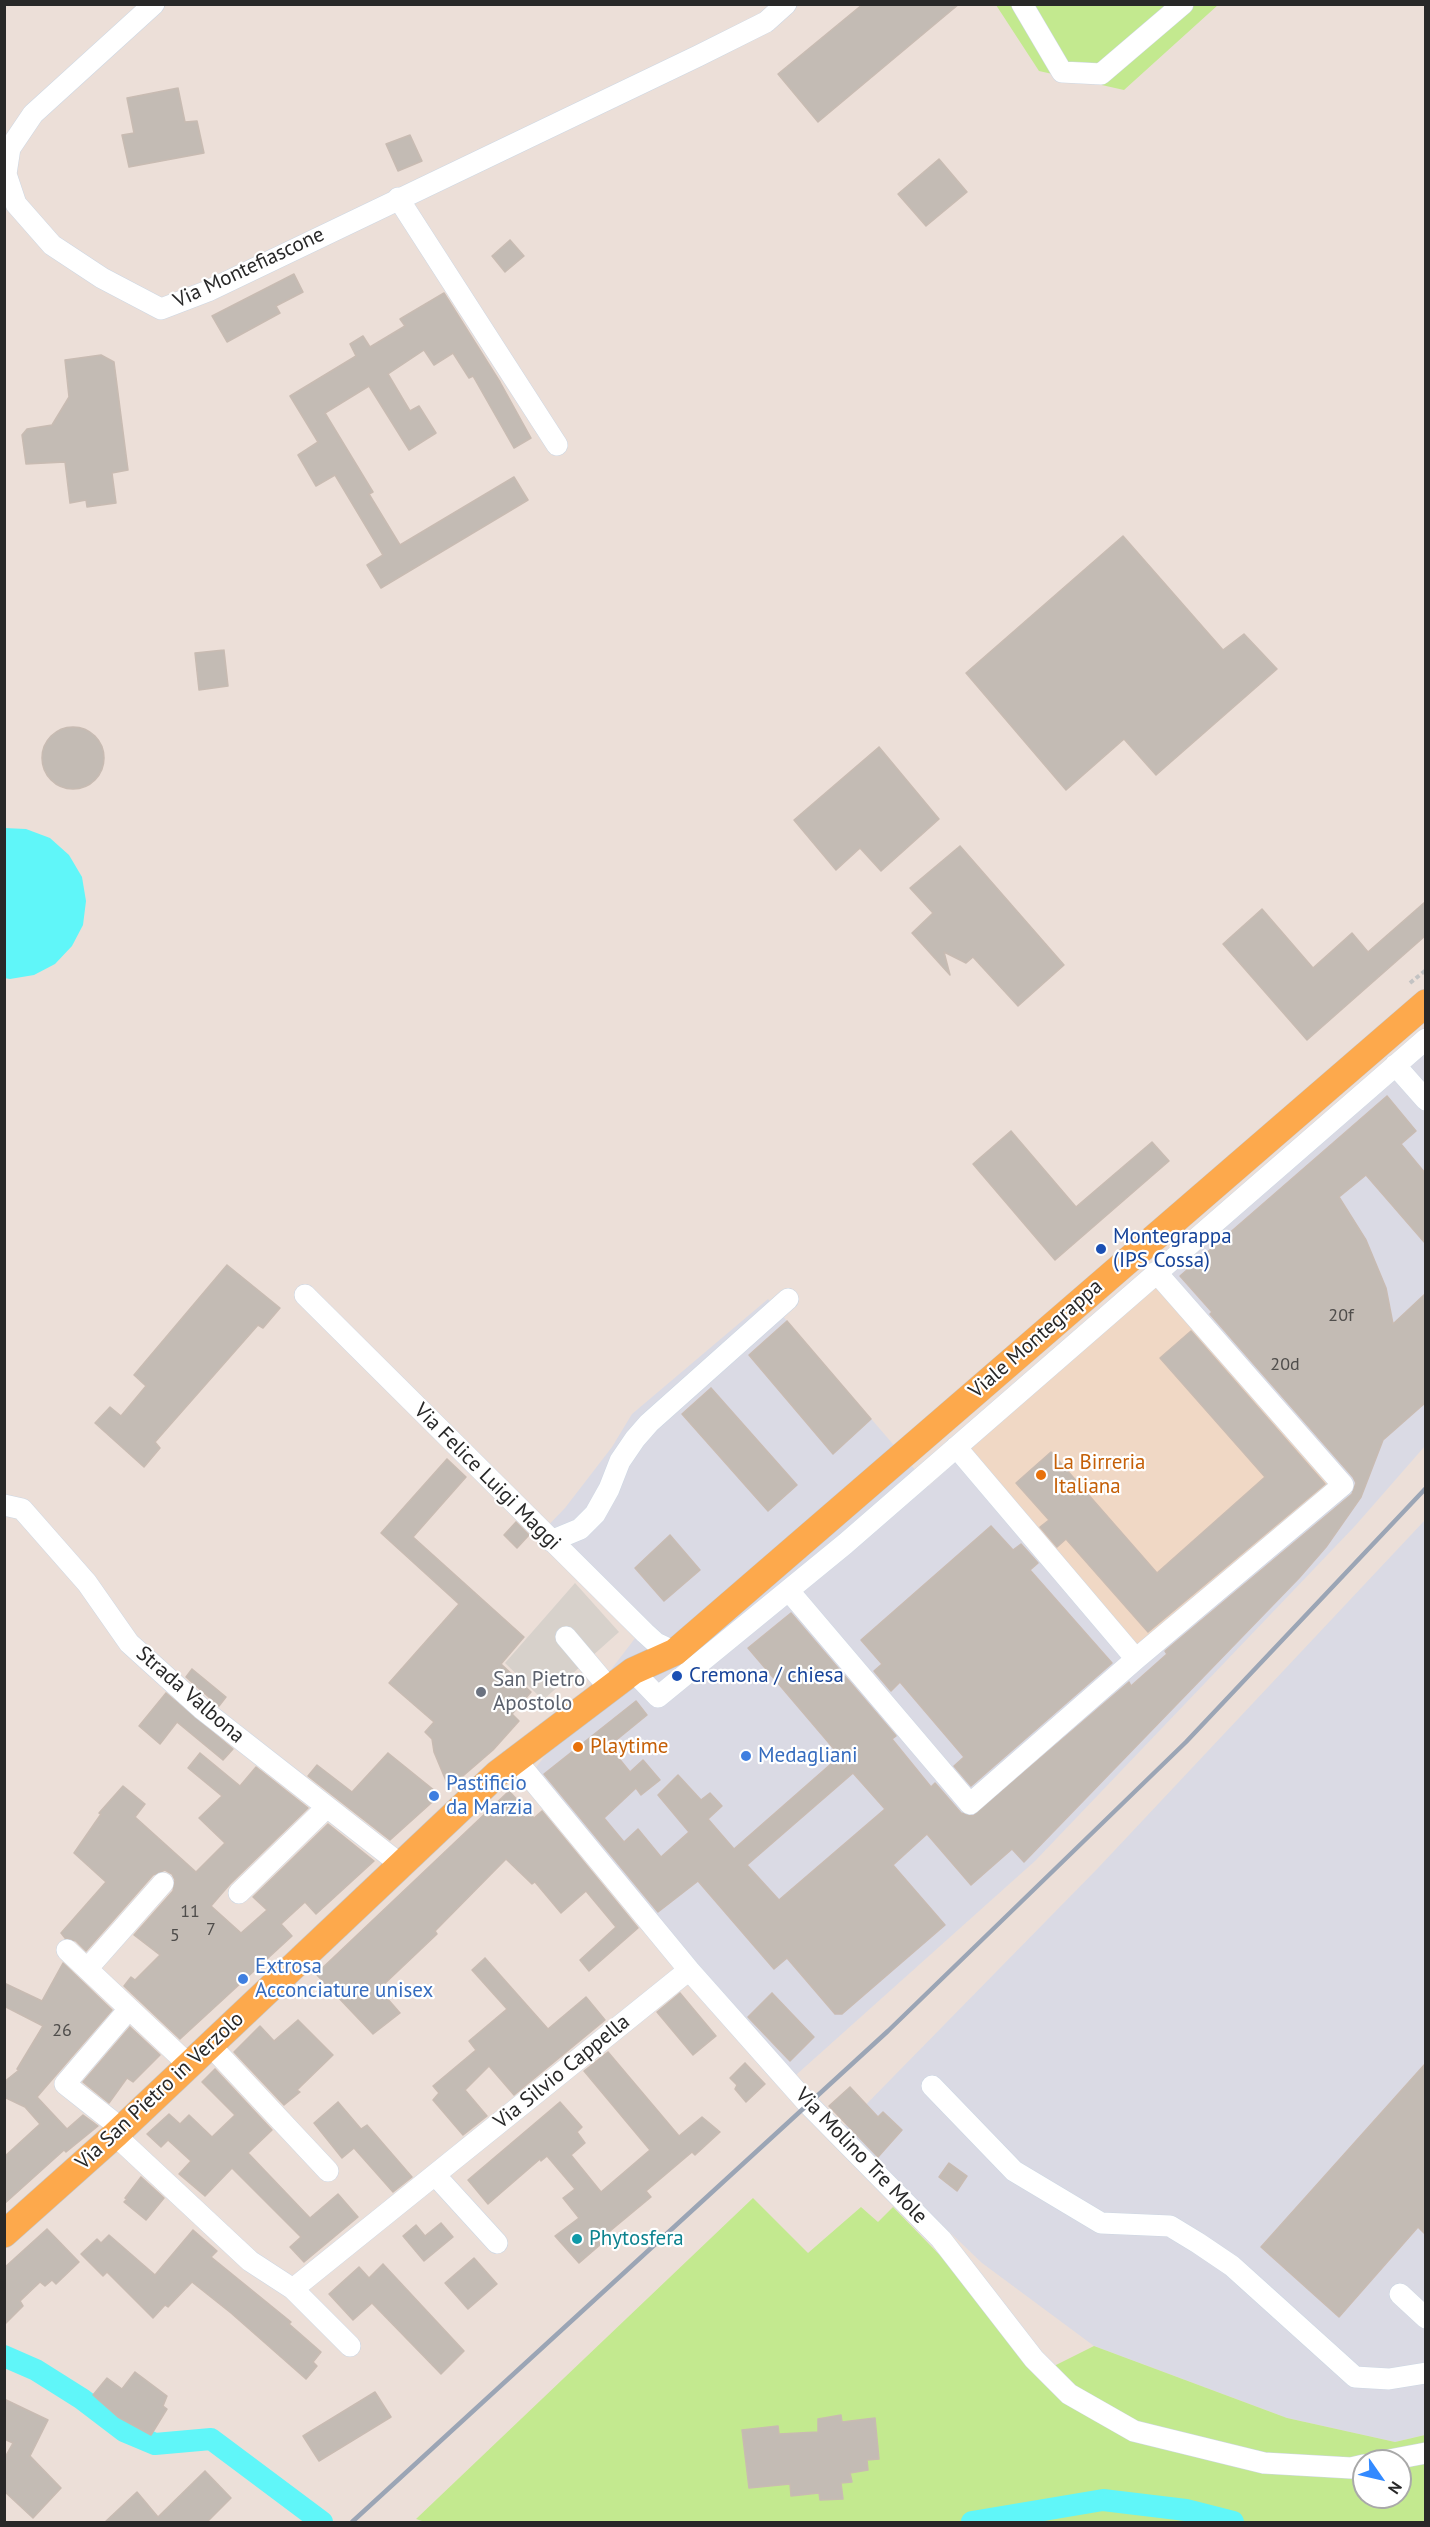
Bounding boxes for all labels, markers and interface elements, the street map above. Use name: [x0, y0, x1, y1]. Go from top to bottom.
street label: Via Montefiascone: [170, 222, 328, 314]
place label: Montegrappa (IPS Cossa): [1113, 1224, 1232, 1274]
marker: Montegrappa (IPS Cossa): [1094, 1242, 1108, 1256]
street label: Viale Montegrappa: [964, 1274, 1108, 1404]
house number: 20f: [1328, 1305, 1354, 1327]
house number: 20d: [1270, 1354, 1300, 1376]
street label: Via Felice Luigi Maggi: [408, 1398, 566, 1556]
place label: La Birreria Italiana: [1053, 1450, 1145, 1500]
marker: La Birreria Italiana: [1034, 1468, 1048, 1482]
street label: Strada Valbona: [131, 1641, 249, 1749]
place label: Cremona / chiesa: [689, 1663, 844, 1689]
place label: San Pietro Apostolo: [493, 1667, 585, 1717]
marker: Cremona / chiesa: [670, 1669, 684, 1683]
marker: San Pietro Apostolo: [474, 1685, 488, 1699]
place label: Playtime: [590, 1734, 669, 1760]
marker: Playtime: [571, 1740, 585, 1754]
place label: Medagliani: [758, 1743, 858, 1769]
marker: Medagliani: [739, 1749, 753, 1763]
place label: Pastificio da Marzia: [446, 1771, 533, 1821]
marker: Pastificio da Marzia: [427, 1789, 441, 1803]
house number: 11: [180, 1901, 200, 1923]
house number: 7: [206, 1919, 216, 1941]
house number: 5: [170, 1925, 180, 1947]
place label: Extrosa Acconciature unisex: [255, 1954, 433, 2004]
marker: Extrosa Acconciature unisex: [236, 1972, 250, 1986]
street label: Via San Pietro in Verzolo: [71, 2007, 249, 2175]
street label: Via Silvio Cappella: [489, 2010, 635, 2134]
house number: 26: [52, 2020, 72, 2042]
street label: Via Molino Tre Mole: [790, 2083, 932, 2229]
place label: Phytosfera: [589, 2226, 684, 2252]
marker: Phytosfera: [570, 2232, 584, 2246]
north arrow: [1352, 2449, 1412, 2509]
text: N: [1384, 2478, 1406, 2498]

